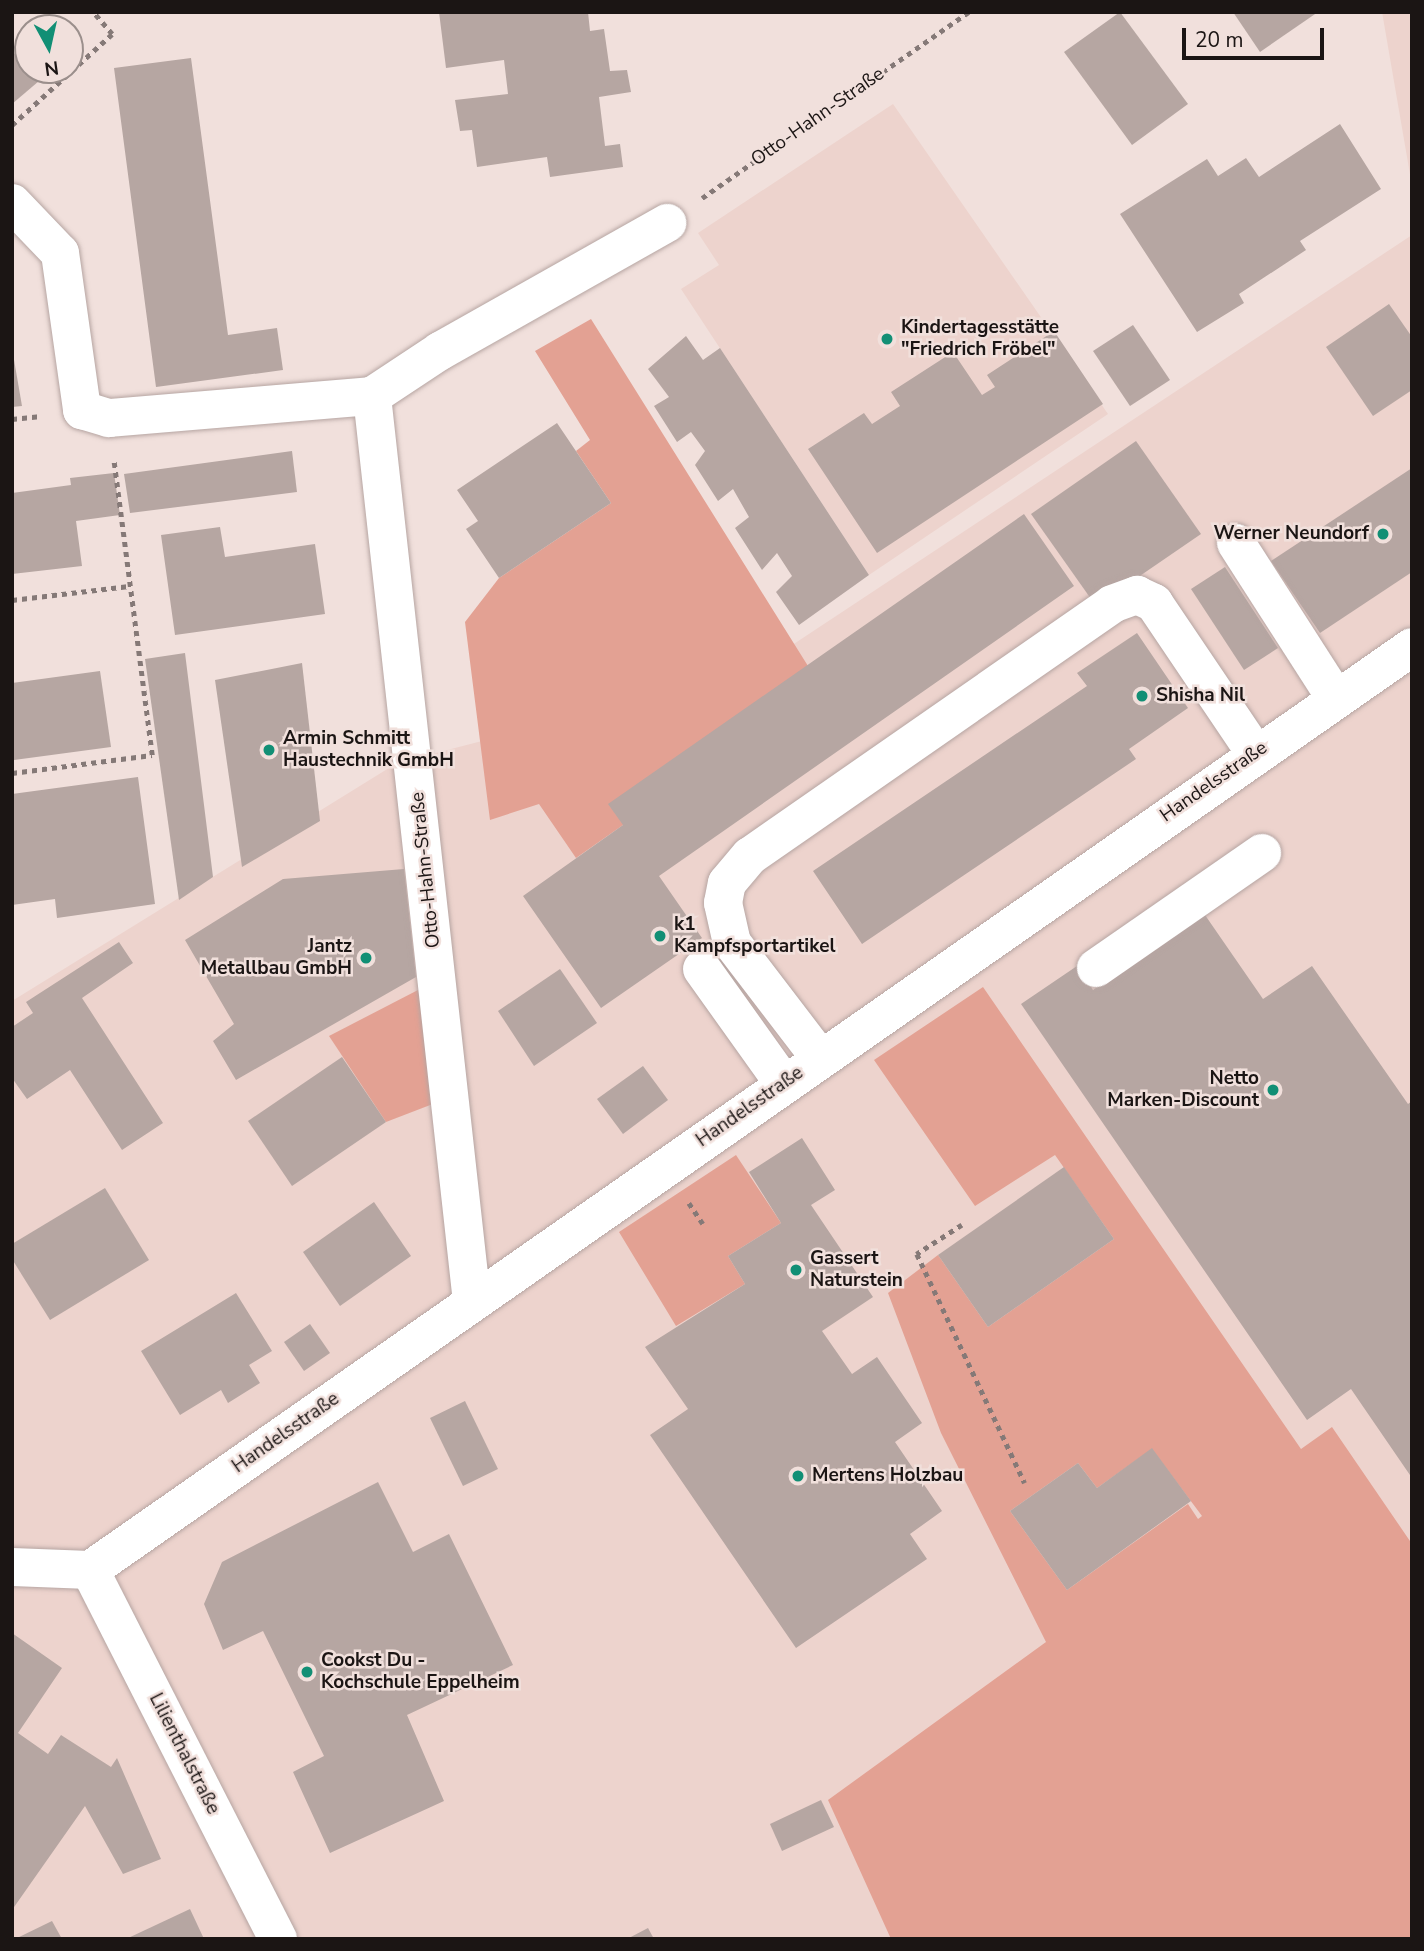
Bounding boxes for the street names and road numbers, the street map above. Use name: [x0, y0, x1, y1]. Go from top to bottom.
street label: Otto-Hahn-Straße: [747, 63, 889, 171]
street label: Handelsstraße: [1156, 737, 1272, 827]
street label: Otto-Hahn-Straße: [406, 791, 446, 949]
street label: Handelsstraße: [692, 1062, 808, 1152]
street label: Handelsstraße: [228, 1388, 344, 1478]
street label: Lilienthalstraße: [144, 1690, 224, 1818]

